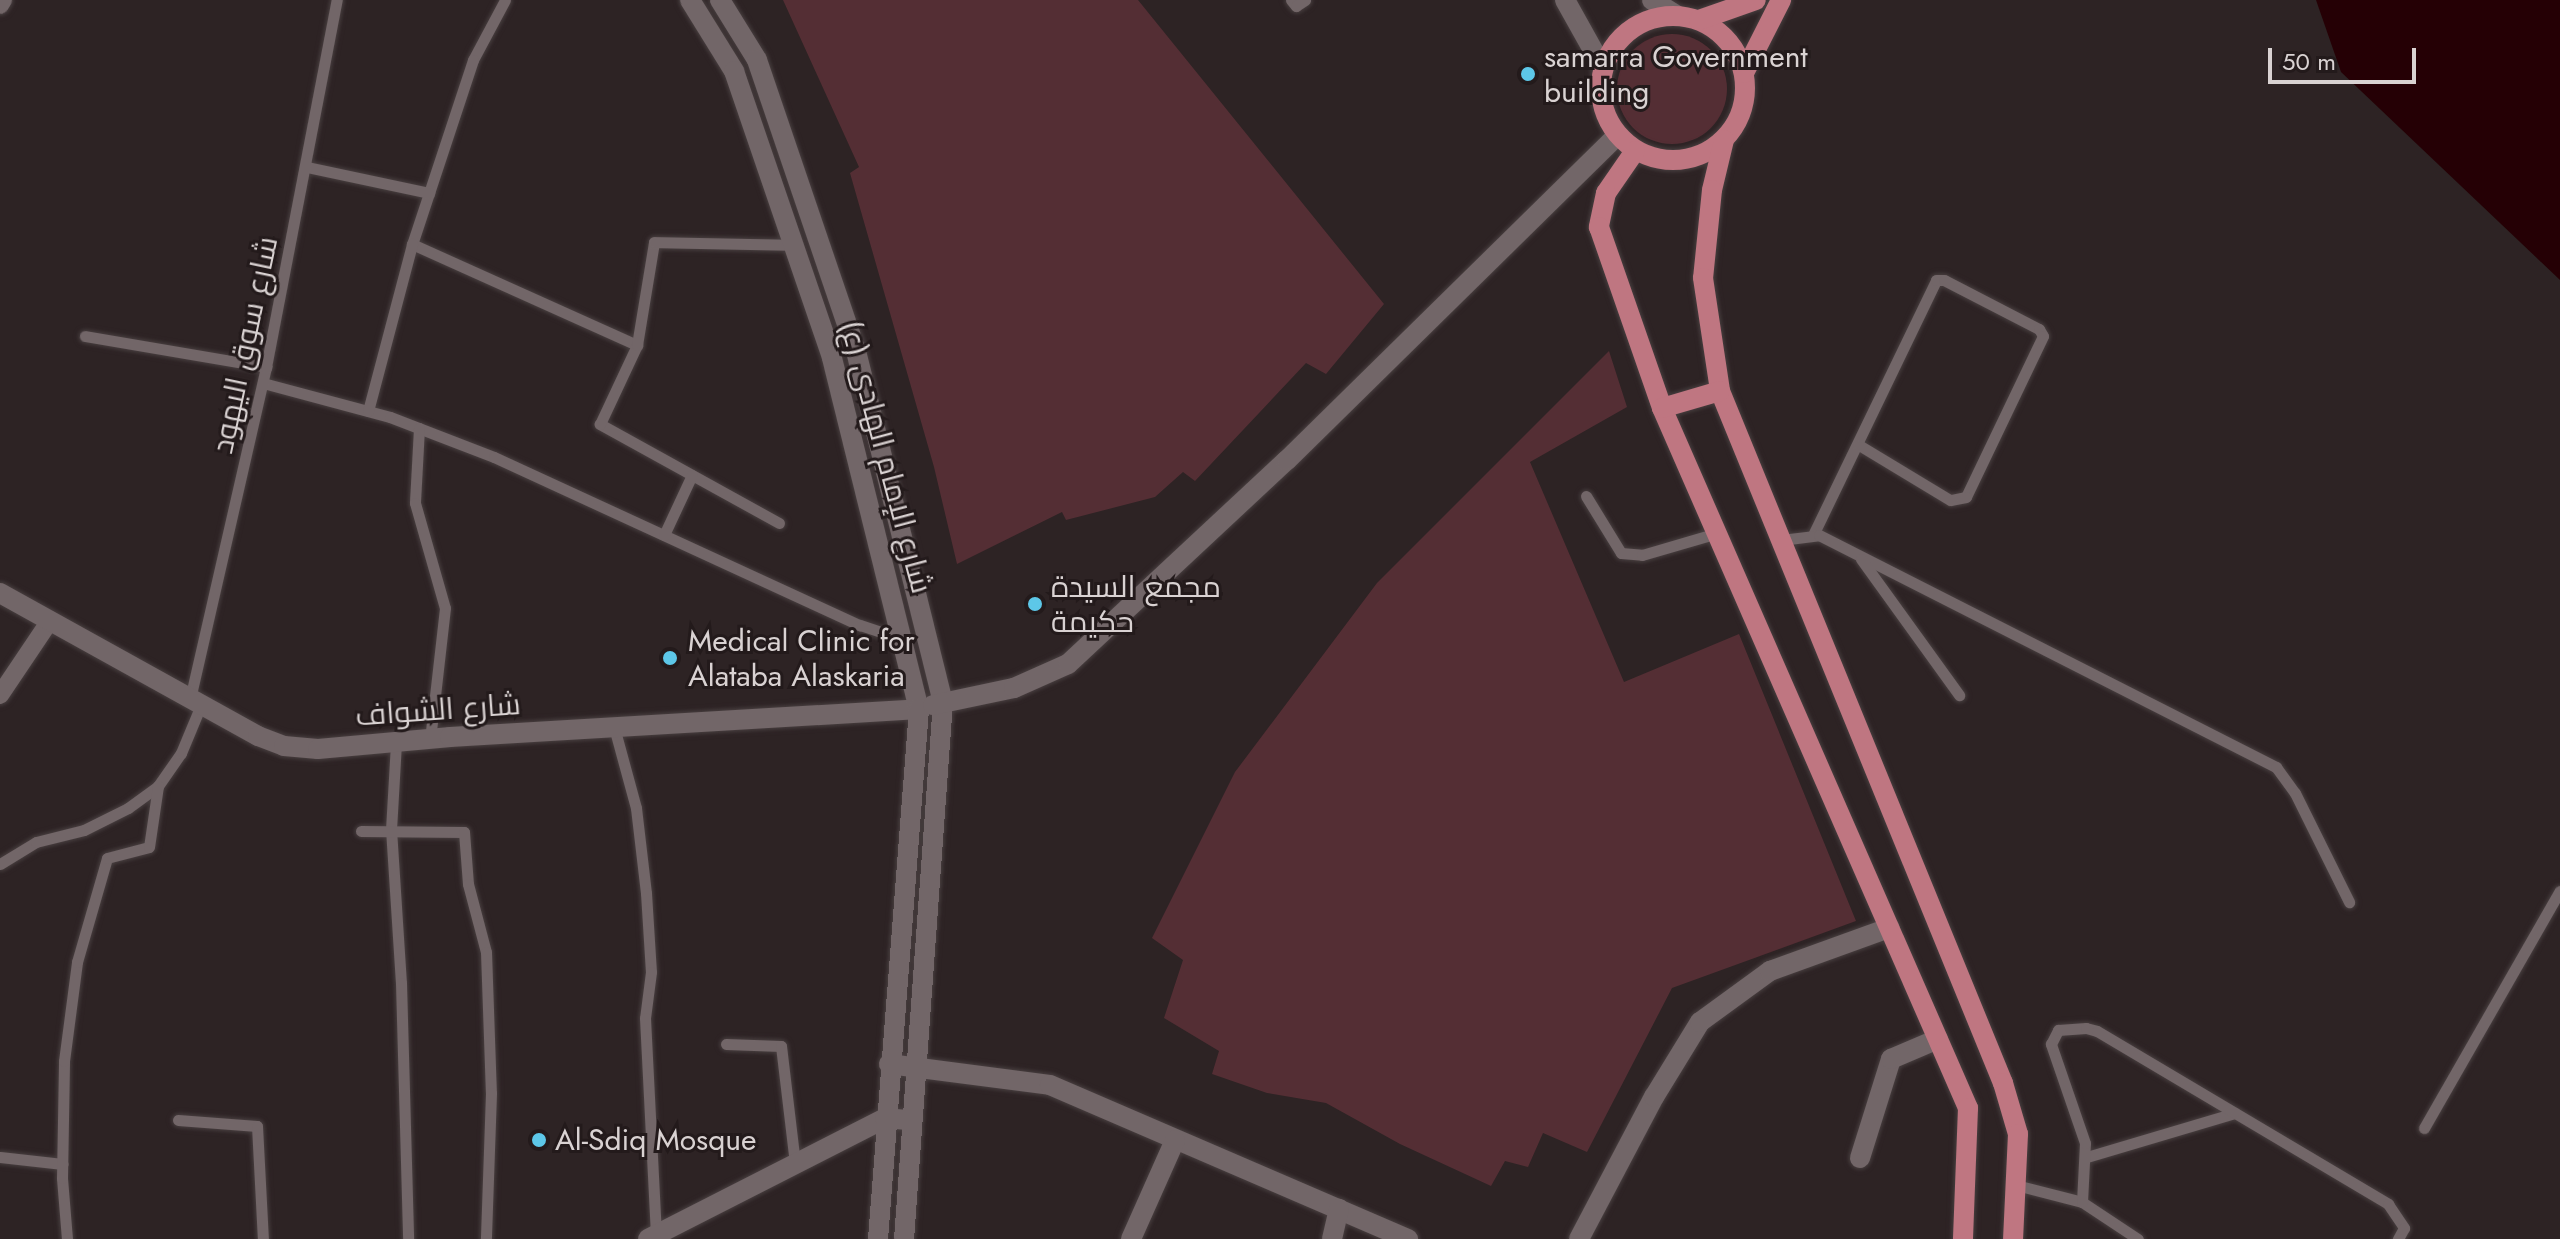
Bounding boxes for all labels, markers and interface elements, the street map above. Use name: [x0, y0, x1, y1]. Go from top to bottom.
scale bar: [2272, 32, 2420, 82]
place label: samarra Government building: [1544, 39, 1808, 110]
text: 50 m: [2282, 44, 2336, 79]
marker: samarra Government building: [1519, 65, 1537, 83]
street label: شارع سوق اليهود: [204, 233, 286, 457]
street label: شارع الإمام الهادی (ع): [832, 317, 940, 597]
place label: مجمع السيدة حكيمة: [1051, 569, 1221, 640]
marker: مجمع السيدة حكيمة: [1026, 595, 1044, 613]
place label: Medical Clinic for Alataba Alaskaria: [688, 623, 915, 694]
marker: Medical Clinic for Alataba Alaskaria: [659, 647, 681, 669]
street label: شارع الشواف: [354, 686, 522, 734]
place label: Al-Sdiq Mosque: [555, 1122, 757, 1158]
marker: Al-Sdiq Mosque: [530, 1131, 548, 1149]

